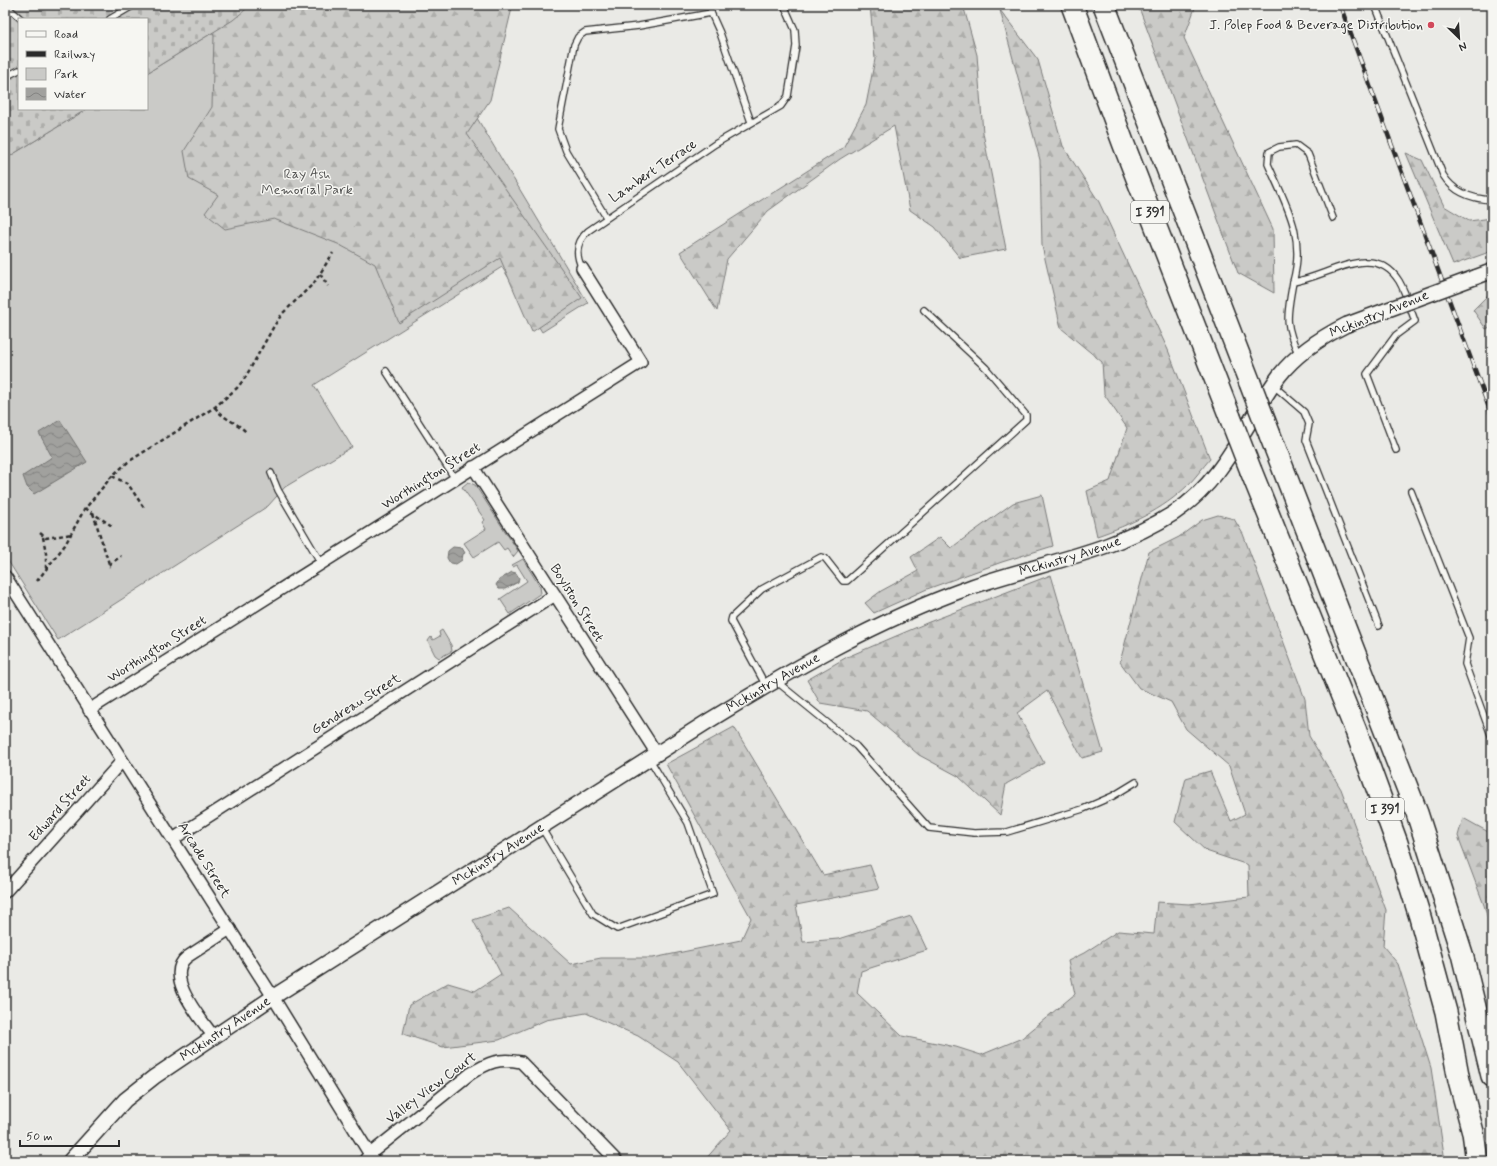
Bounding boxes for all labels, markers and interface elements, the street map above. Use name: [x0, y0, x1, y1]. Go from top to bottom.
place label: J. Polep Food & Beverage Distribution: [1209, 16, 1423, 34]
legend: [18, 18, 148, 110]
north arrow: [1439, 18, 1479, 58]
marker: J. Polep Food & Beverage Distribution: [1426, 20, 1436, 30]
text: Road: [54, 27, 78, 43]
text: N: [1457, 38, 1469, 54]
text: Railway: [54, 47, 96, 63]
text: Park: [54, 67, 78, 83]
text: Water: [54, 87, 86, 103]
street label: Lambert Terrace: [606, 135, 701, 207]
park label: Ray Ash Memorial Park: [261, 165, 353, 199]
road number: I 391: [1131, 201, 1169, 223]
street label: Mckinstry Avenue: [1327, 286, 1431, 342]
street label: Worthington Street: [378, 438, 485, 515]
street label: Mckinstry Avenue: [1017, 532, 1123, 580]
street label: Boylston Street: [546, 561, 608, 645]
street label: Worthington Street: [104, 611, 211, 688]
street label: Mckinstry Avenue: [723, 648, 823, 717]
street label: Gendreau Street: [308, 669, 405, 739]
street label: Edward Street: [25, 771, 95, 845]
road number: I 391: [1366, 798, 1404, 820]
street label: Mckinstry Avenue: [449, 818, 548, 890]
street label: Arcade Street: [174, 819, 235, 902]
street label: Mckinstry Avenue: [176, 992, 274, 1066]
street label: Valley View Court: [382, 1048, 480, 1128]
scale bar: [20, 1122, 119, 1148]
text: 50 m: [26, 1129, 53, 1145]

